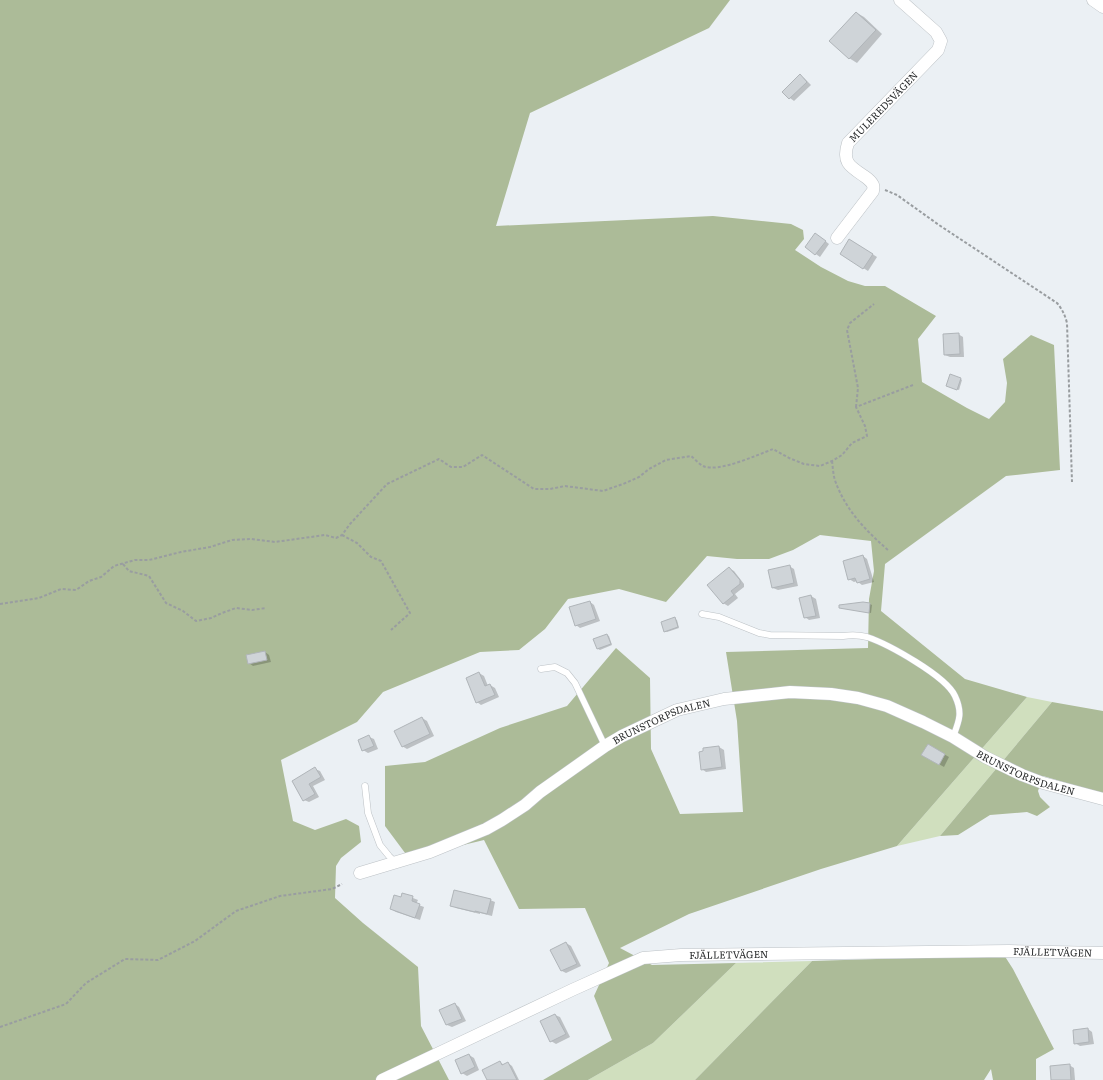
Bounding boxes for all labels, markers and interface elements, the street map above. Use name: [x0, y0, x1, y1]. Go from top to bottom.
street label: MULEREDSVÄGEN: [845, 67, 921, 145]
street label: BRUNSTORPSDALEN: [609, 694, 712, 747]
street label: BRUNSTORPSDALEN: [974, 746, 1077, 798]
street label: FJÄLLETVÄGEN: [1013, 943, 1092, 960]
street label: FJÄLLETVÄGEN: [689, 946, 768, 962]

